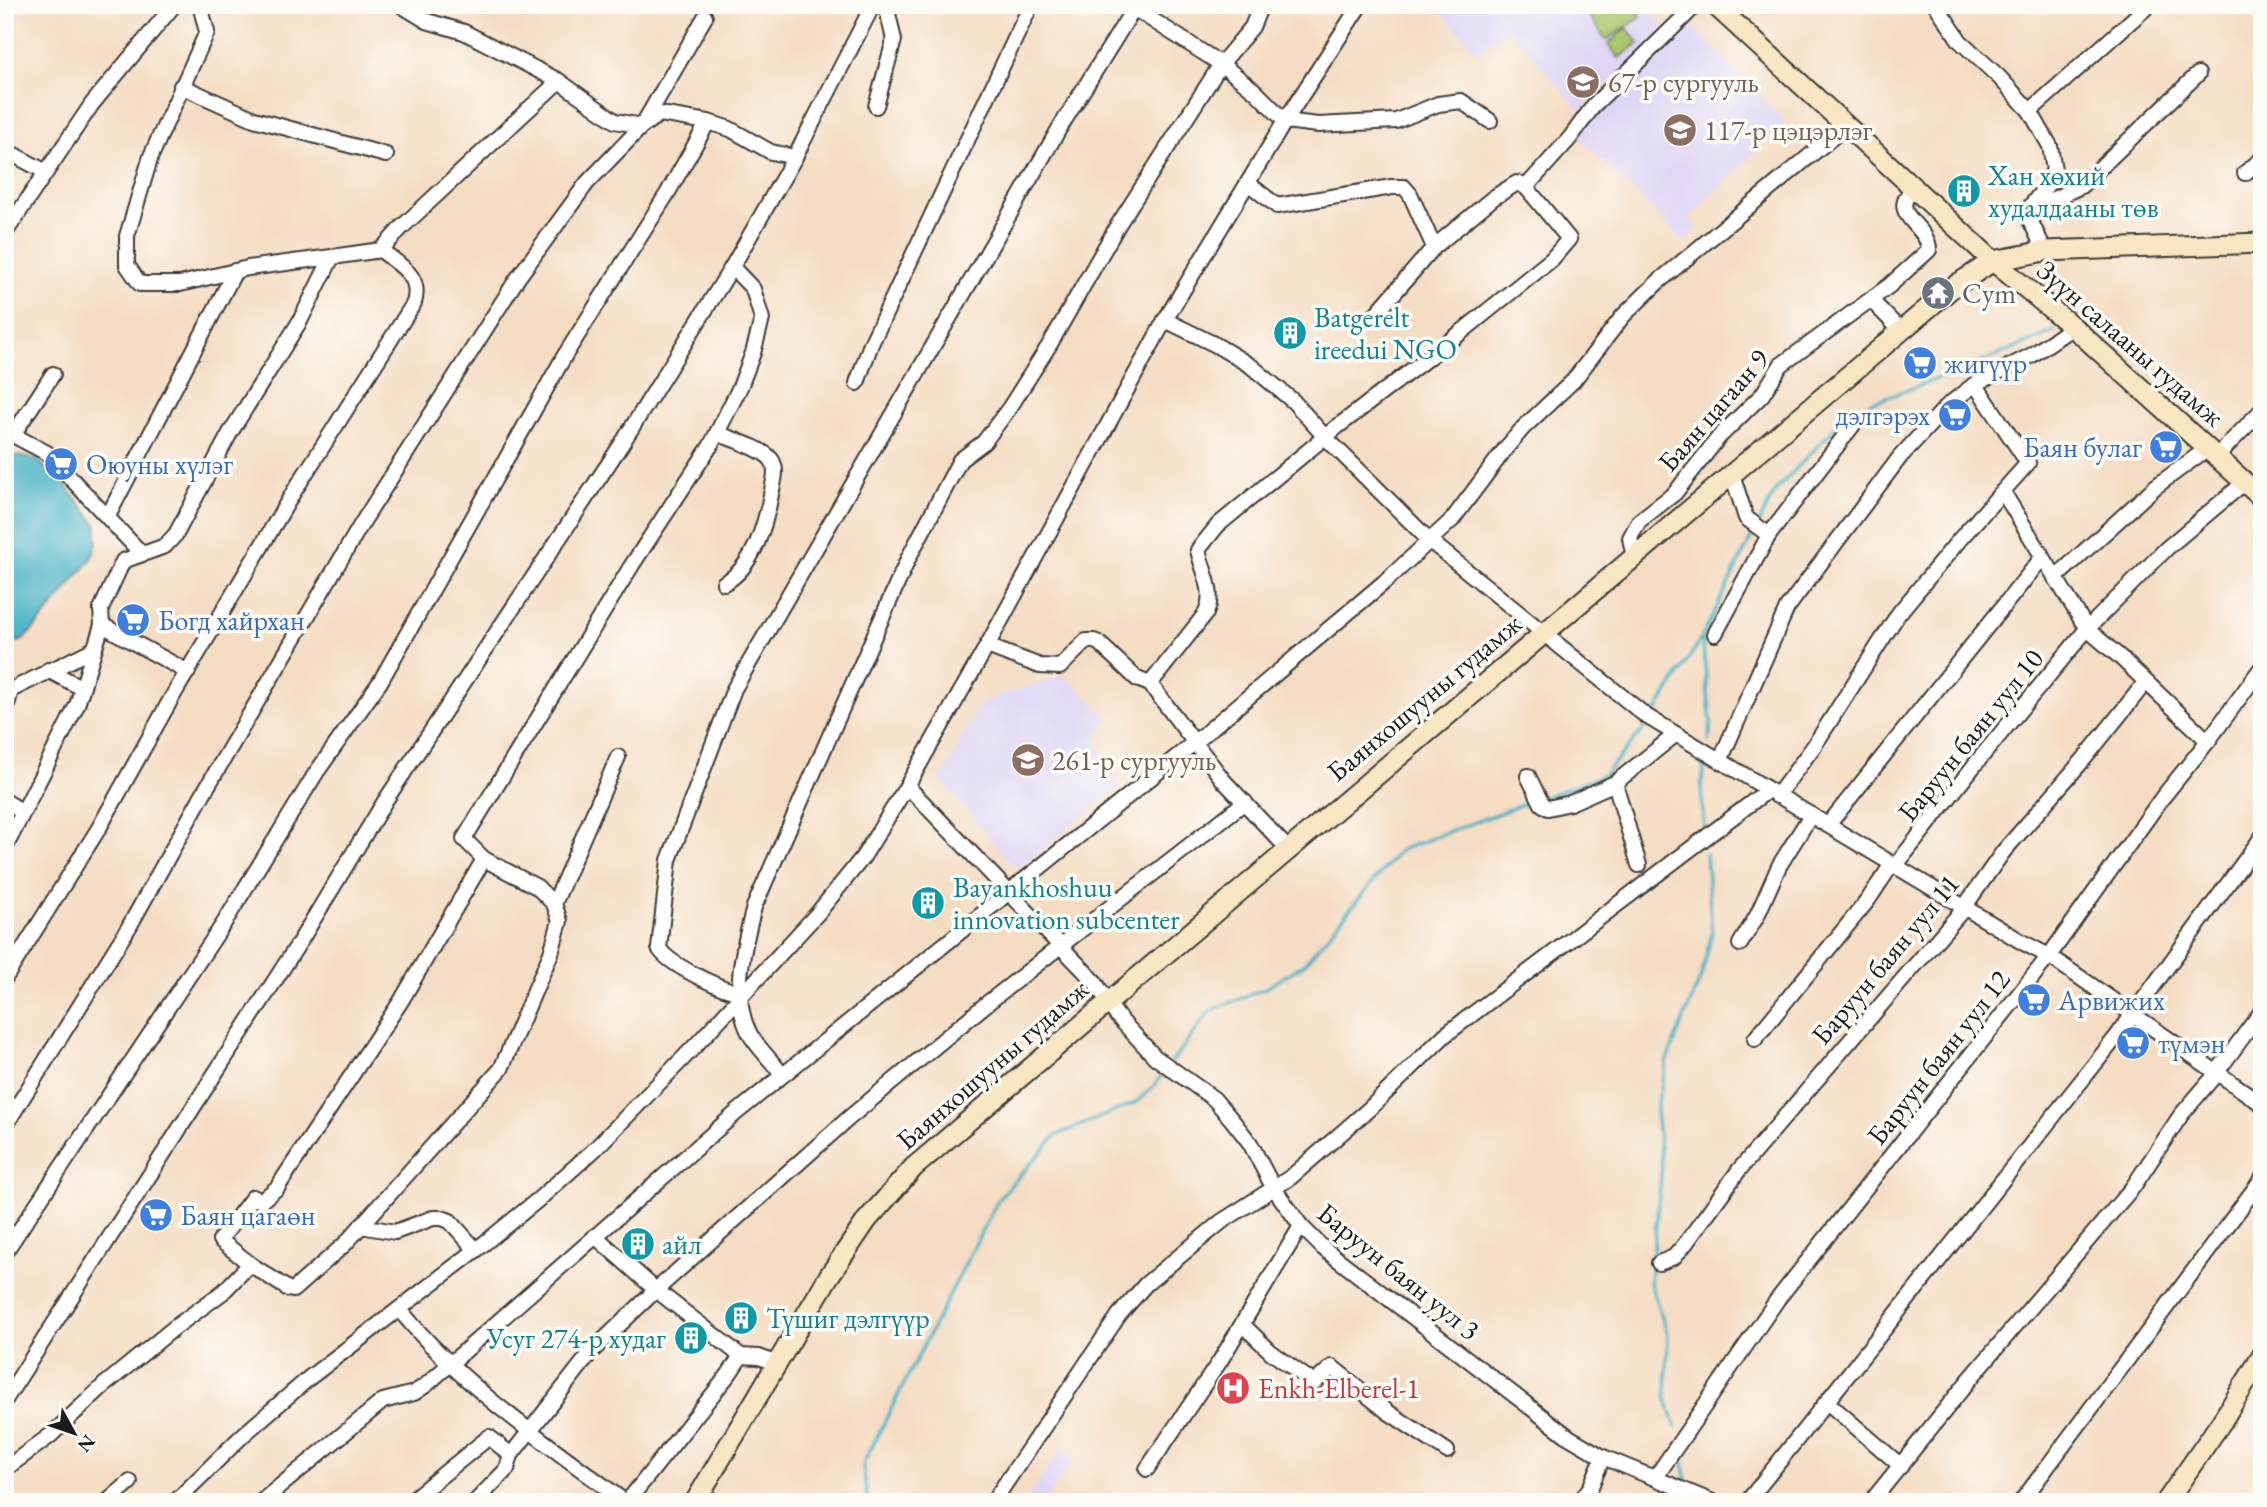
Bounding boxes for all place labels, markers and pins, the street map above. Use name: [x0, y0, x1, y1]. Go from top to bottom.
school or university icon: 67-р сургууль: [1564, 63, 1602, 101]
place label: 67-р сургууль: [1608, 64, 1759, 100]
school or university icon: 117-р цэцэрлэг: [1661, 111, 1699, 149]
place label: 117-р цэцэрлэг: [1704, 112, 1872, 148]
place label: Хан хөхий худалдааны төв: [1987, 157, 2159, 225]
building icon: Хан хөхий худалдааны төв: [1945, 172, 1983, 210]
temple icon: Cym: [1919, 274, 1957, 312]
place label: Cym: [1962, 275, 2016, 311]
place label: Batgerelt ireedui NGO: [1314, 299, 1457, 367]
building icon: Batgerelt ireedui NGO: [1271, 314, 1309, 352]
supermarket icon: жигүүр: [1901, 344, 1939, 382]
place label: жигүүр: [1944, 345, 2027, 381]
supermarket icon: дэлгэрэх: [1936, 396, 1974, 434]
place label: дэлгэрэх: [1835, 397, 1930, 433]
supermarket icon: Баян булаг: [2147, 428, 2185, 466]
place label: Баян булаг: [2023, 429, 2142, 465]
supermarket icon: Оюуны хүлэг: [42, 445, 80, 483]
place label: Оюуны хүлэг: [86, 446, 233, 482]
supermarket icon: Богд хайрхан: [114, 601, 152, 639]
place label: Богд хайрхан: [158, 602, 305, 638]
school or university icon: 261-р сургууль: [1009, 741, 1047, 779]
place label: 261-р сургууль: [1052, 742, 1216, 778]
place label: Bayankhoshuu innovation subcenter: [953, 869, 1180, 937]
building icon: Bayankhoshuu innovation subcenter: [909, 884, 947, 922]
supermarket icon: Арвижих: [2015, 981, 2053, 1019]
place label: Арвижих: [2057, 982, 2165, 1018]
supermarket icon: түмэн: [2114, 1024, 2152, 1062]
place label: түмэн: [2158, 1025, 2225, 1061]
supermarket icon: Баян цагаөн: [137, 1196, 175, 1234]
place label: Баян цагаөн: [180, 1197, 315, 1233]
building icon: айл: [619, 1225, 657, 1263]
place label: айл: [662, 1226, 701, 1262]
building icon: Түшиг дэлгүүр: [722, 1299, 760, 1337]
place label: Түшиг дэлгүүр: [766, 1300, 930, 1336]
building icon: Усуг 274-р худаг: [672, 1319, 710, 1357]
place label: Усуг 274-р худаг: [486, 1320, 666, 1356]
hospital icon: Enkh-Elberel-1: [1214, 1369, 1252, 1407]
place label: Enkh-Elberel-1: [1258, 1370, 1420, 1406]

